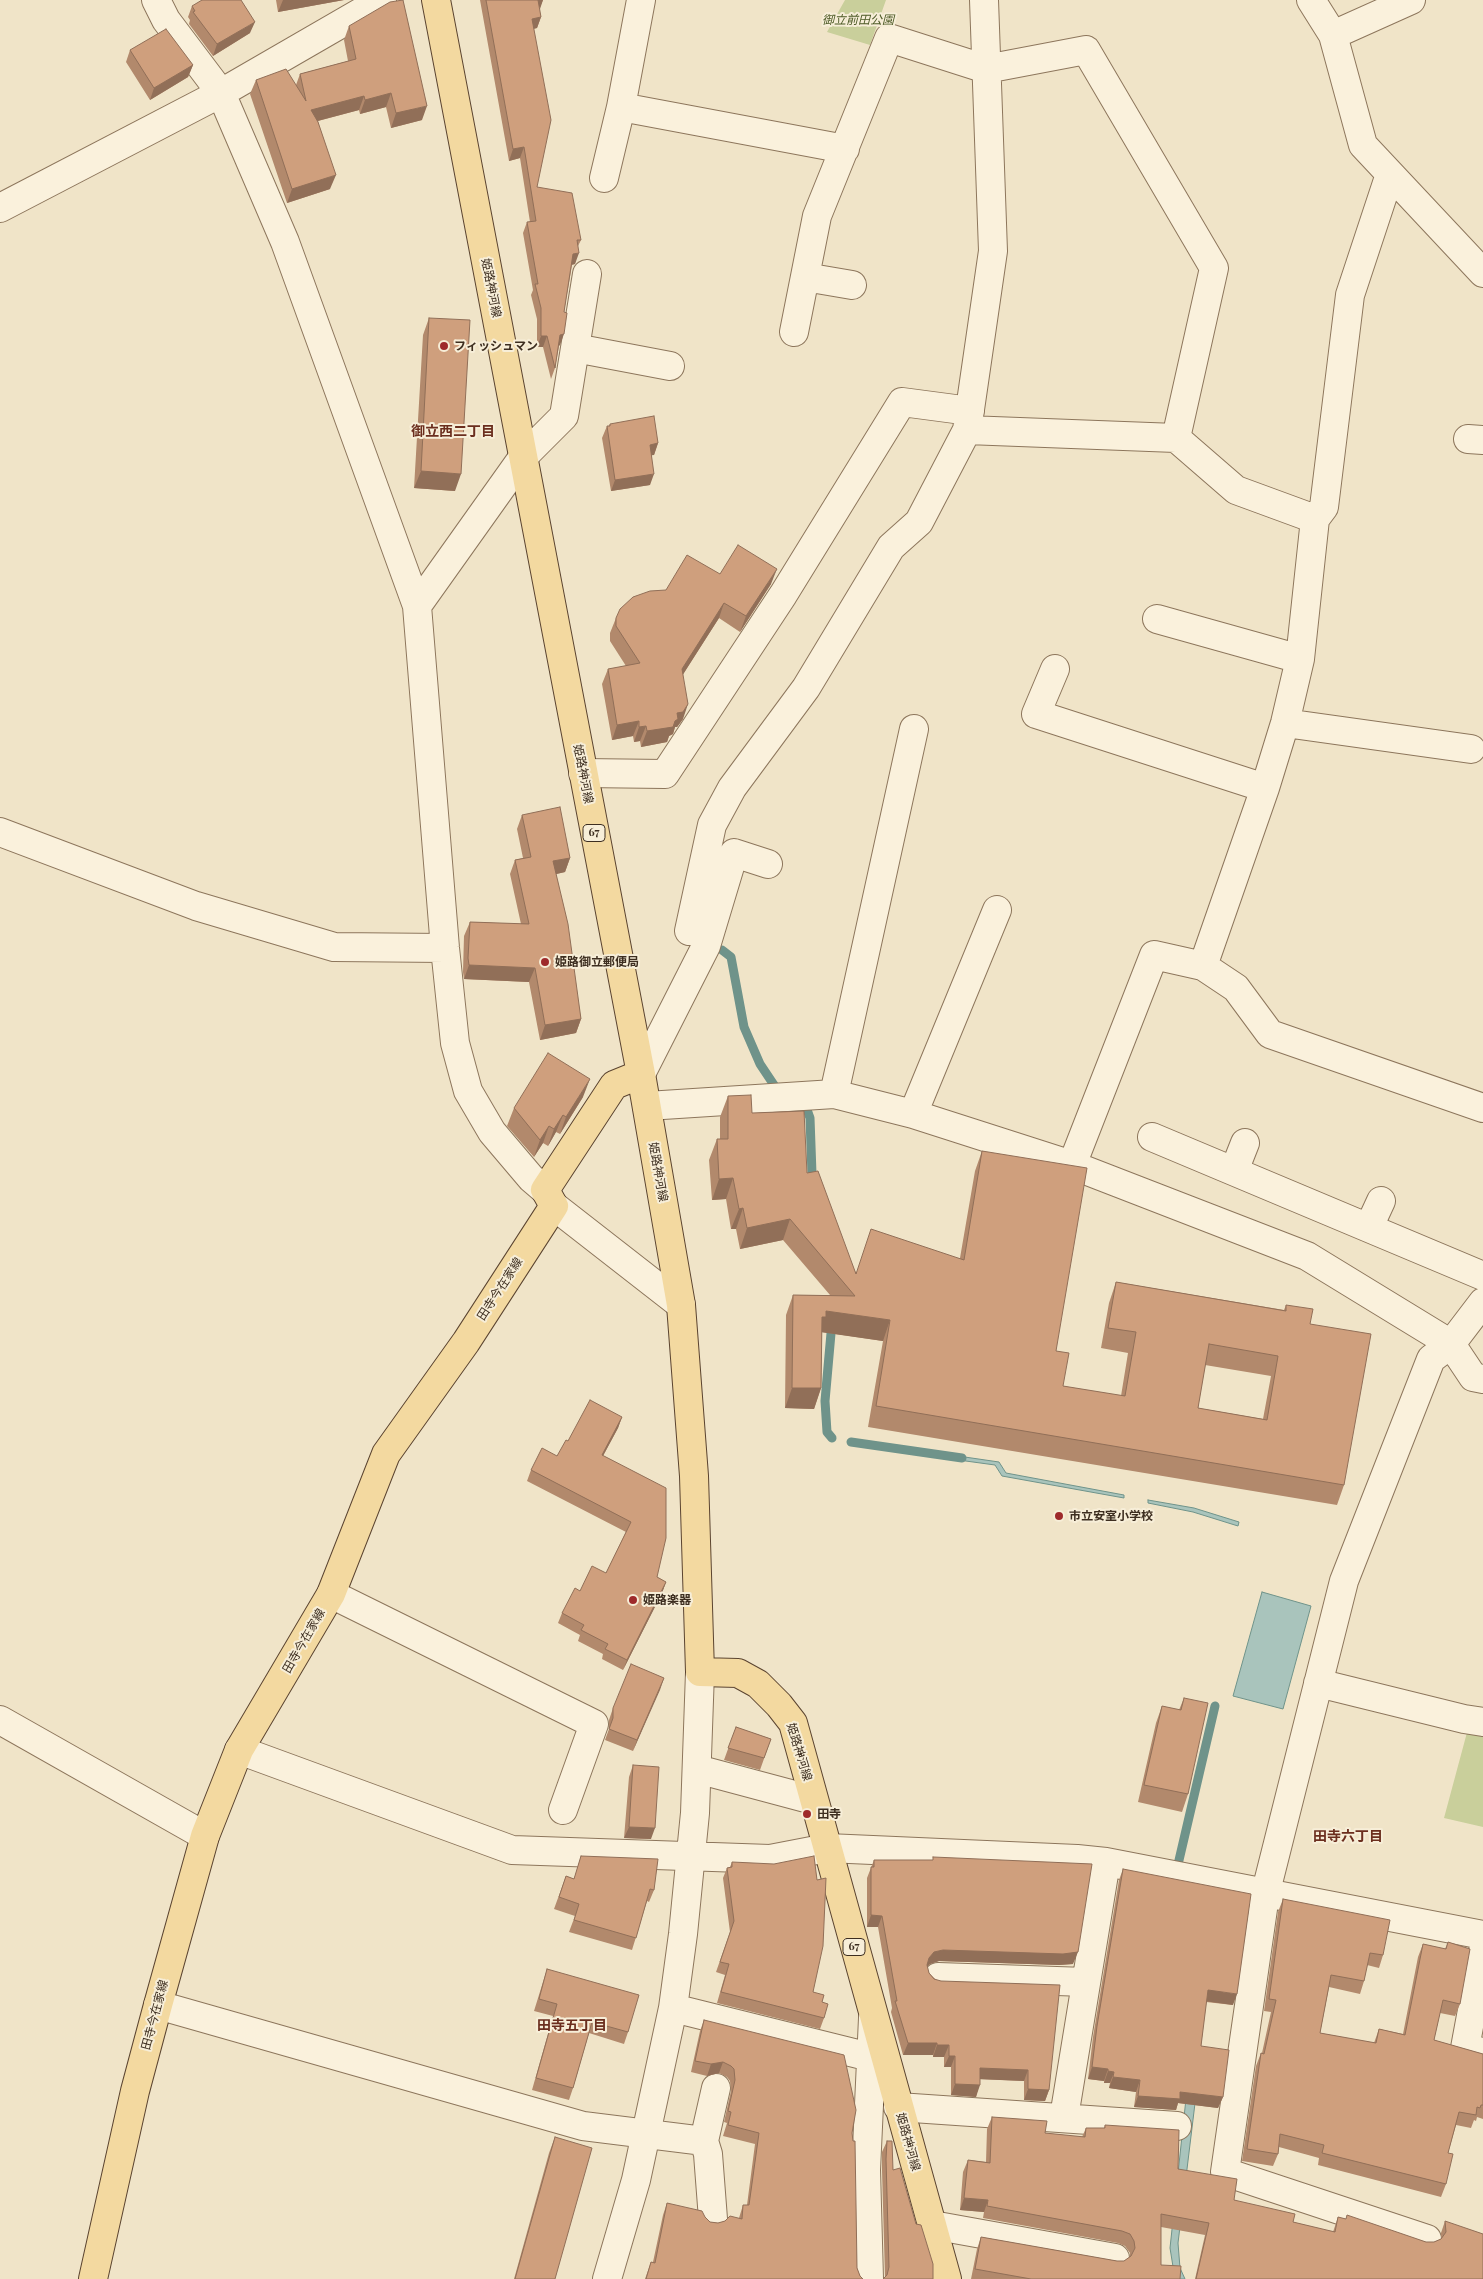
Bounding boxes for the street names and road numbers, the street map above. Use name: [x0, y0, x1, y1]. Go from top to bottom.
street label: 姫路神河線: [478, 257, 504, 319]
street label: 姫路神河線: [570, 743, 596, 805]
road number: 67: [583, 824, 605, 841]
street label: 姫路神河線: [646, 1141, 670, 1203]
street label: 田寺今在家線: [474, 1255, 526, 1323]
street label: 田寺今在家線: [280, 1606, 328, 1676]
street label: 姫路神河線: [783, 1721, 815, 1783]
road number: 67: [843, 1938, 865, 1955]
street label: 田寺今在家線: [139, 1978, 171, 2052]
street label: 姫路神河線: [893, 2111, 923, 2173]

